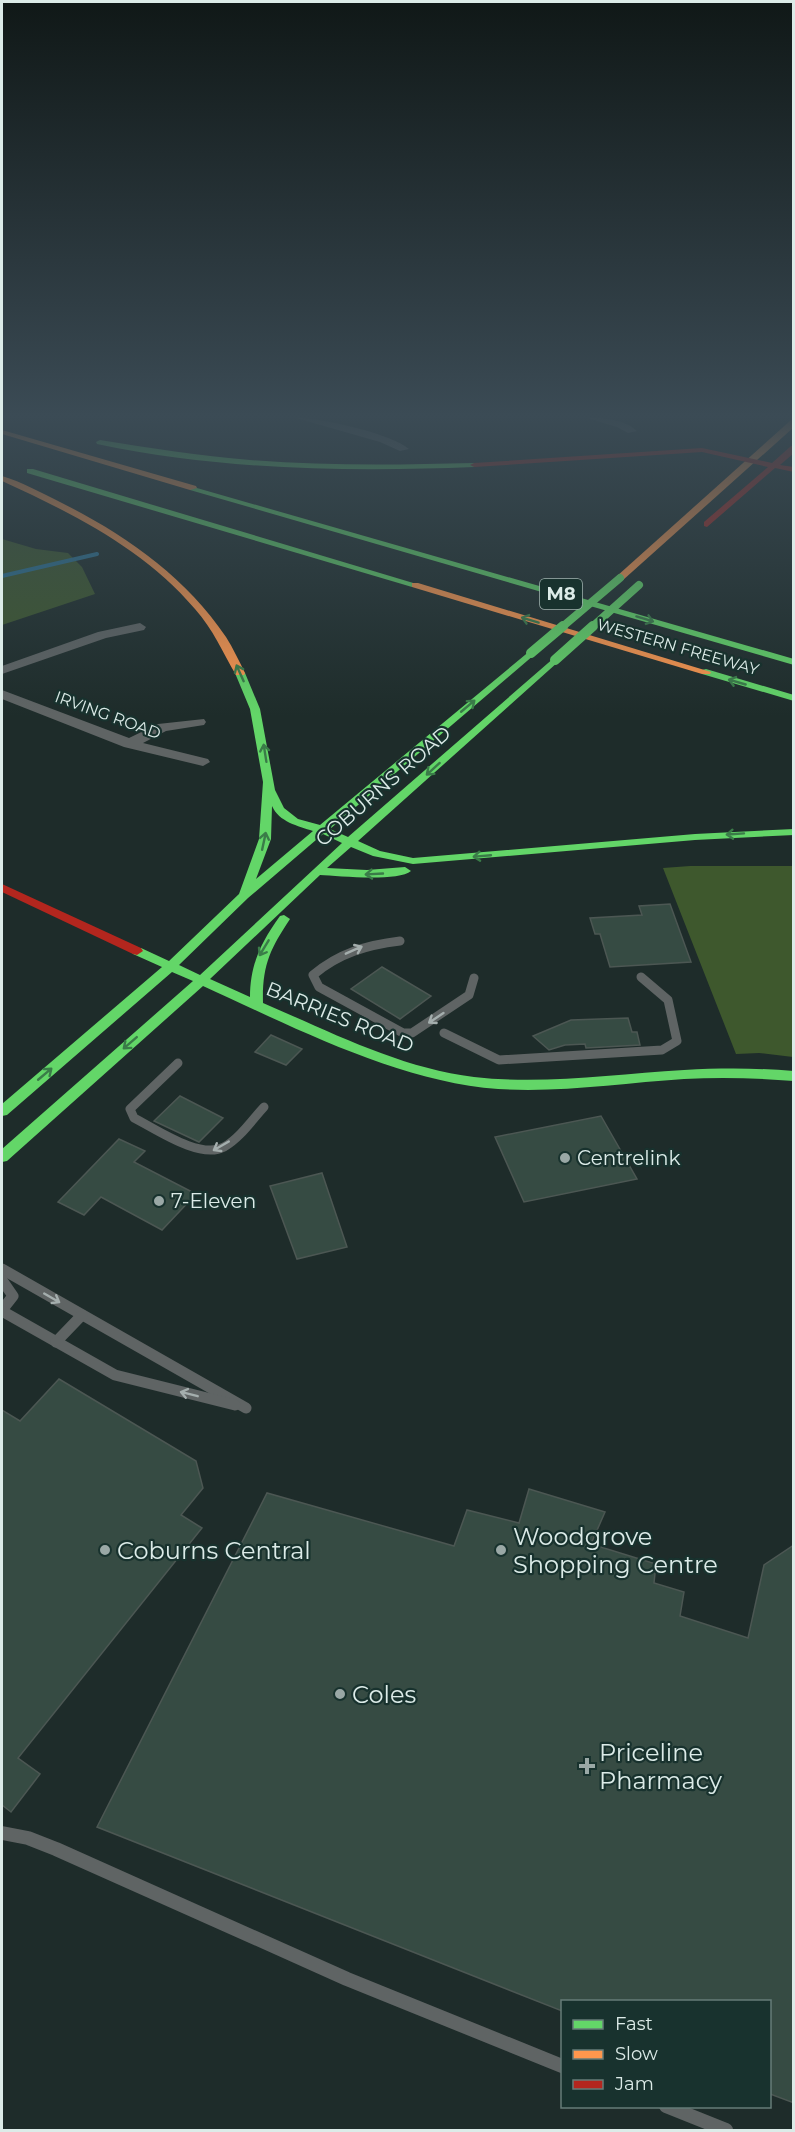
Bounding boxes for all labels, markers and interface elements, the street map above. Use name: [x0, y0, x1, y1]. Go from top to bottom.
road number: M8: [540, 579, 582, 609]
one-way arrow: [521, 614, 540, 625]
one-way arrow: [635, 614, 654, 625]
street label: WESTERN FREEWAY: [595, 615, 762, 679]
one-way arrow: [234, 664, 245, 682]
one-way arrow: [728, 676, 747, 687]
street label: IRVING ROAD: [52, 687, 164, 743]
one-way arrow: [460, 700, 476, 713]
street label: COBURNS ROAD: [310, 721, 456, 851]
one-way arrow: [259, 743, 270, 763]
one-way arrow: [426, 762, 441, 776]
one-way arrow: [726, 829, 746, 840]
one-way arrow: [259, 831, 270, 851]
one-way arrow: [472, 851, 492, 862]
one-way arrow: [364, 868, 384, 879]
one-way arrow: [257, 939, 269, 956]
one-way arrow: [345, 944, 363, 955]
street label: BARRIES ROAD: [263, 976, 417, 1058]
one-way arrow: [428, 1012, 444, 1024]
one-way arrow: [123, 1036, 138, 1050]
one-way arrow: [37, 1068, 53, 1081]
one-way arrow: [213, 1140, 230, 1152]
place label: Centrelink: [577, 1146, 681, 1170]
marker: Centrelink: [558, 1151, 572, 1165]
place label: 7-Eleven: [171, 1189, 256, 1213]
marker: 7-Eleven: [152, 1194, 166, 1208]
one-way arrow: [43, 1293, 61, 1304]
one-way arrow: [180, 1387, 199, 1399]
place label: Woodgrove Shopping Centre: [513, 1522, 718, 1579]
place label: Coburns Central: [117, 1536, 311, 1565]
marker: Coburns Central: [98, 1543, 112, 1557]
marker: Woodgrove Shopping Centre: [494, 1543, 508, 1557]
place label: Coles: [352, 1680, 416, 1709]
marker: Coles: [333, 1687, 347, 1701]
place label: Priceline Pharmacy: [599, 1738, 722, 1795]
marker: Priceline Pharmacy: [580, 1759, 594, 1773]
legend: [561, 2000, 771, 2108]
text: Fast: [615, 2013, 653, 2035]
text: Slow: [615, 2043, 658, 2065]
text: Jam: [614, 2073, 654, 2095]

